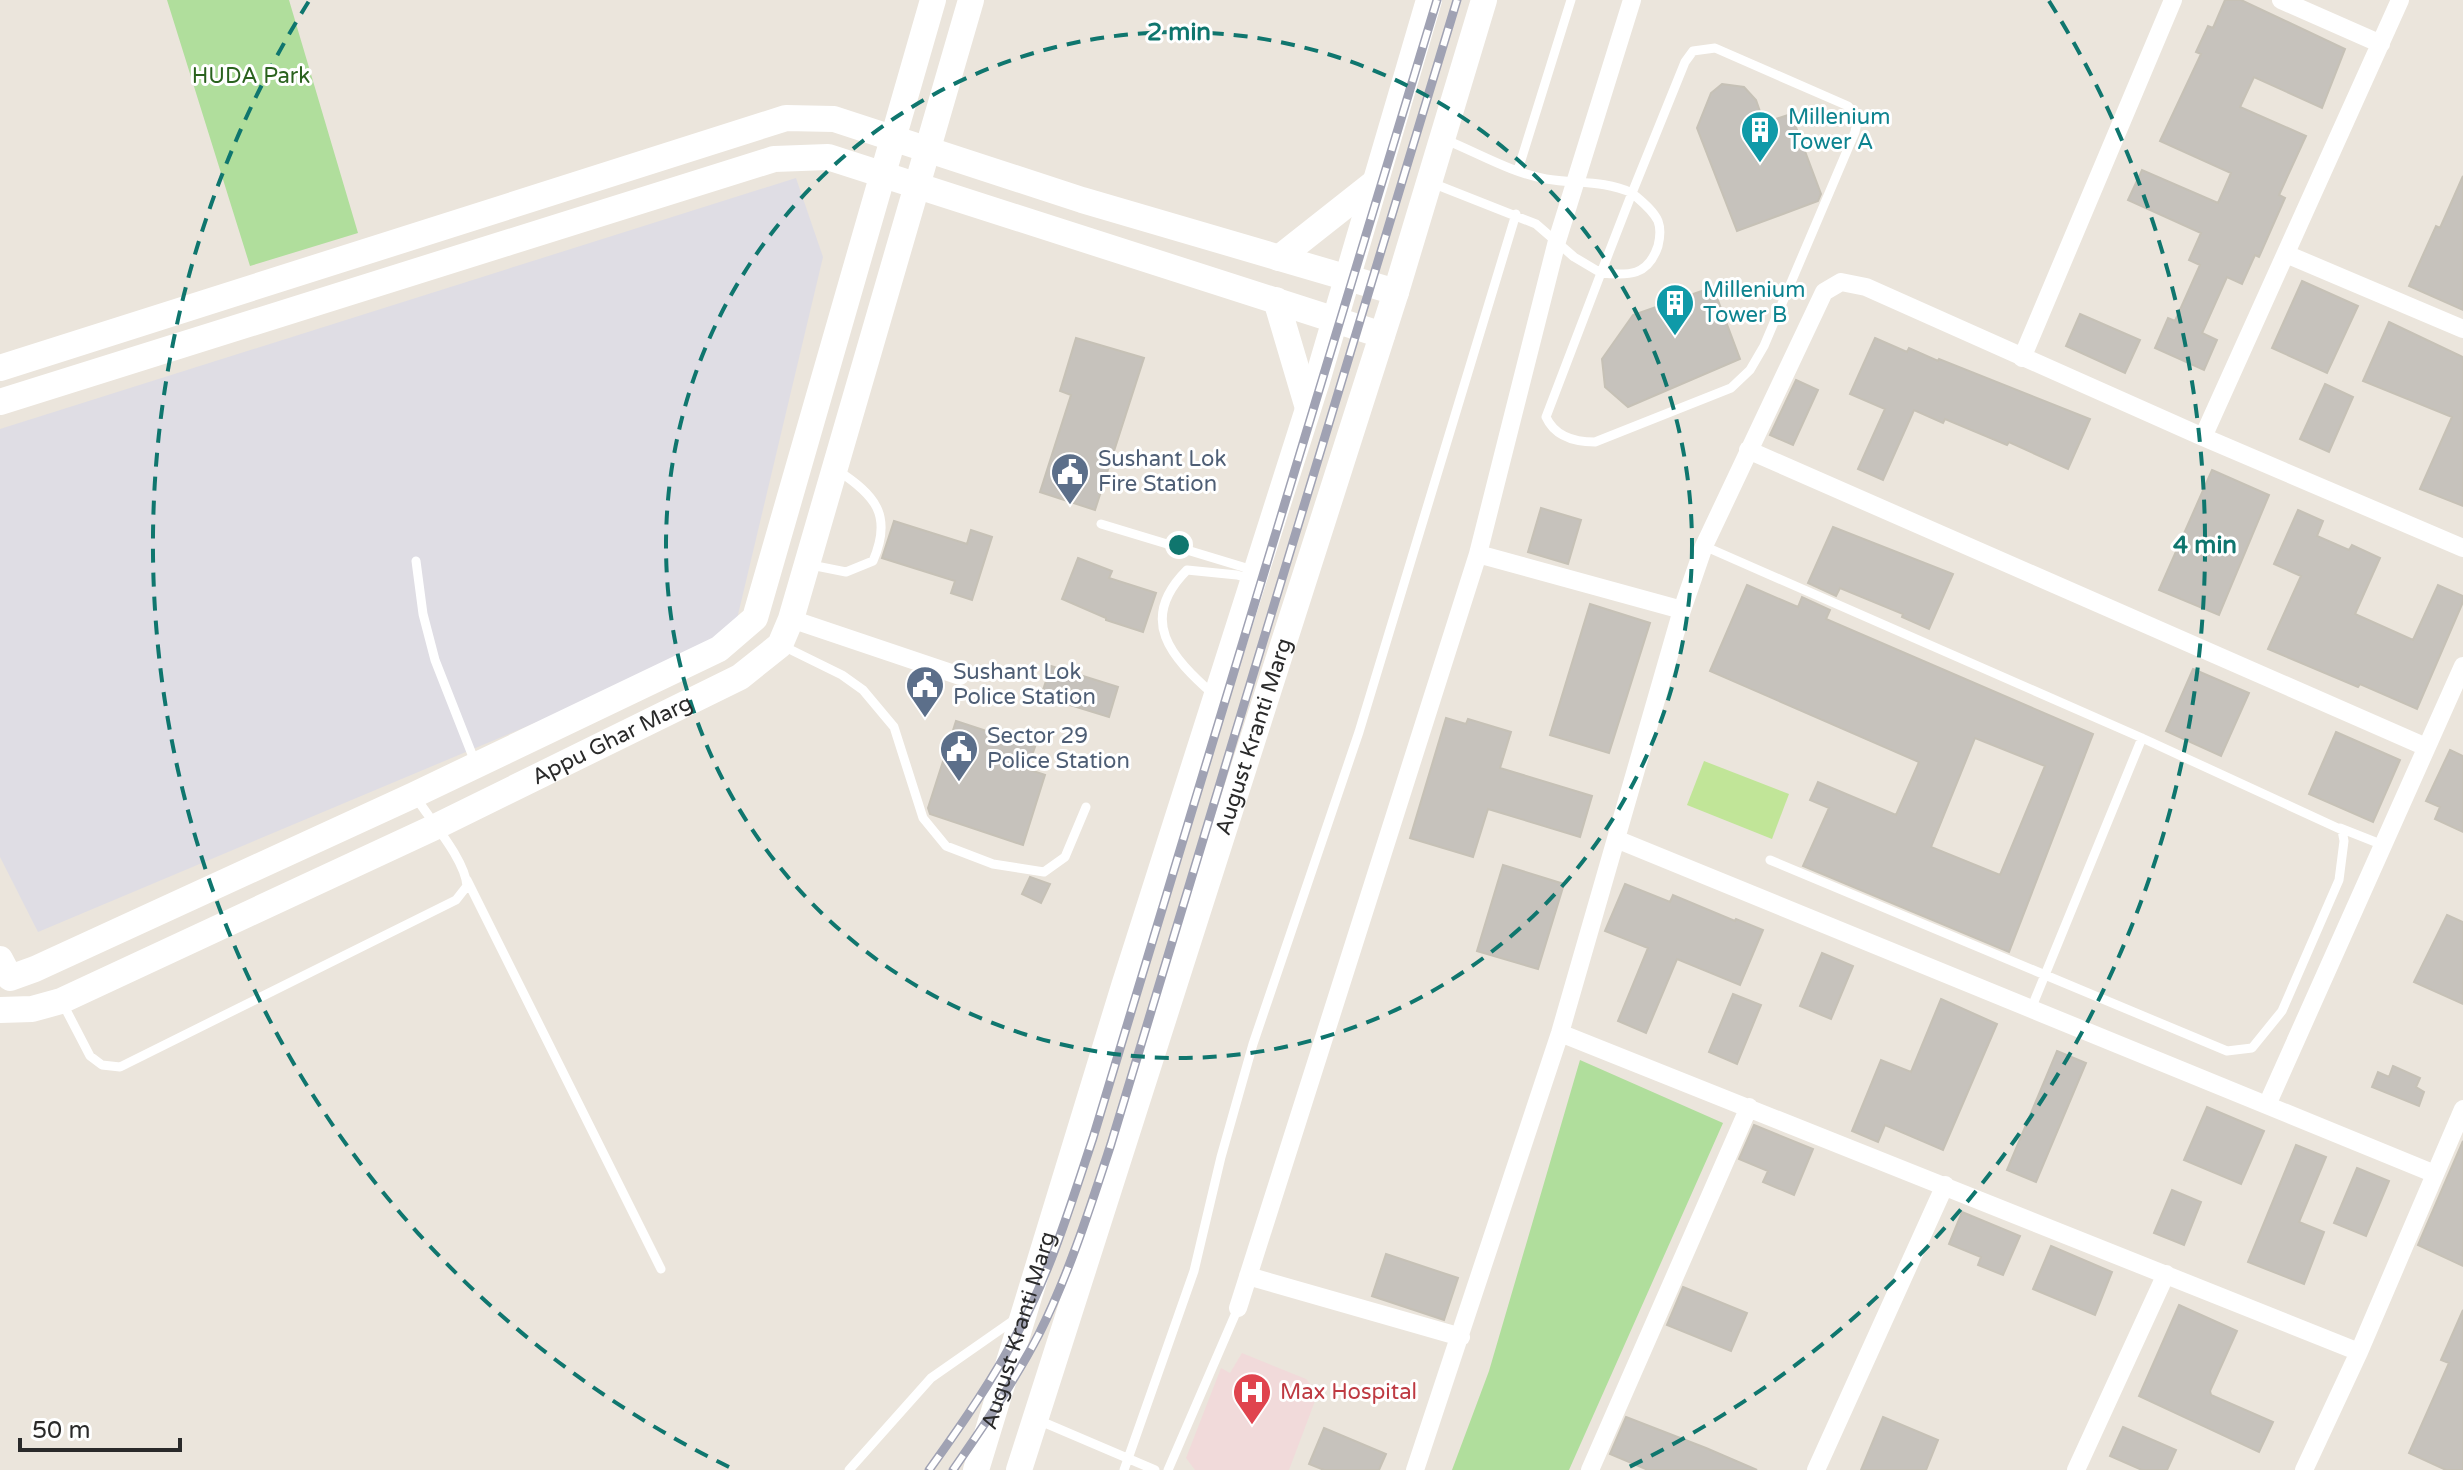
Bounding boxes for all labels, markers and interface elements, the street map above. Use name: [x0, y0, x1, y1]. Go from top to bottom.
text: 2 min: [1147, 18, 1211, 47]
park label: HUDA Park: [192, 63, 310, 89]
place label: Millenium Tower A: [1788, 104, 1890, 155]
building icon: Millenium Tower A: [1739, 109, 1781, 164]
place label: Millenium Tower B: [1703, 277, 1805, 328]
building icon: Millenium Tower B: [1654, 282, 1696, 337]
place label: Sushant Lok Fire Station: [1098, 446, 1226, 497]
public building icon: Sushant Lok Fire Station: [1049, 451, 1091, 506]
centre of rings: [1165, 531, 1193, 559]
text: 4 min: [2173, 531, 2237, 560]
street label: August Kranti Marg: [1210, 635, 1297, 838]
place label: Sushant Lok Police Station: [953, 659, 1096, 710]
public building icon: Sushant Lok Police Station: [904, 664, 946, 719]
street label: Appu Ghar Marg: [528, 689, 697, 790]
place label: Sector 29 Police Station: [987, 723, 1130, 774]
public building icon: Sector 29 Police Station: [938, 728, 980, 783]
street label: August Kranti Marg: [976, 1228, 1061, 1432]
hospital icon: Max Hospital: [1231, 1371, 1273, 1426]
place label: Max Hospital: [1280, 1379, 1417, 1405]
scale bar: [20, 1402, 180, 1452]
text: 50 m: [32, 1416, 90, 1445]

